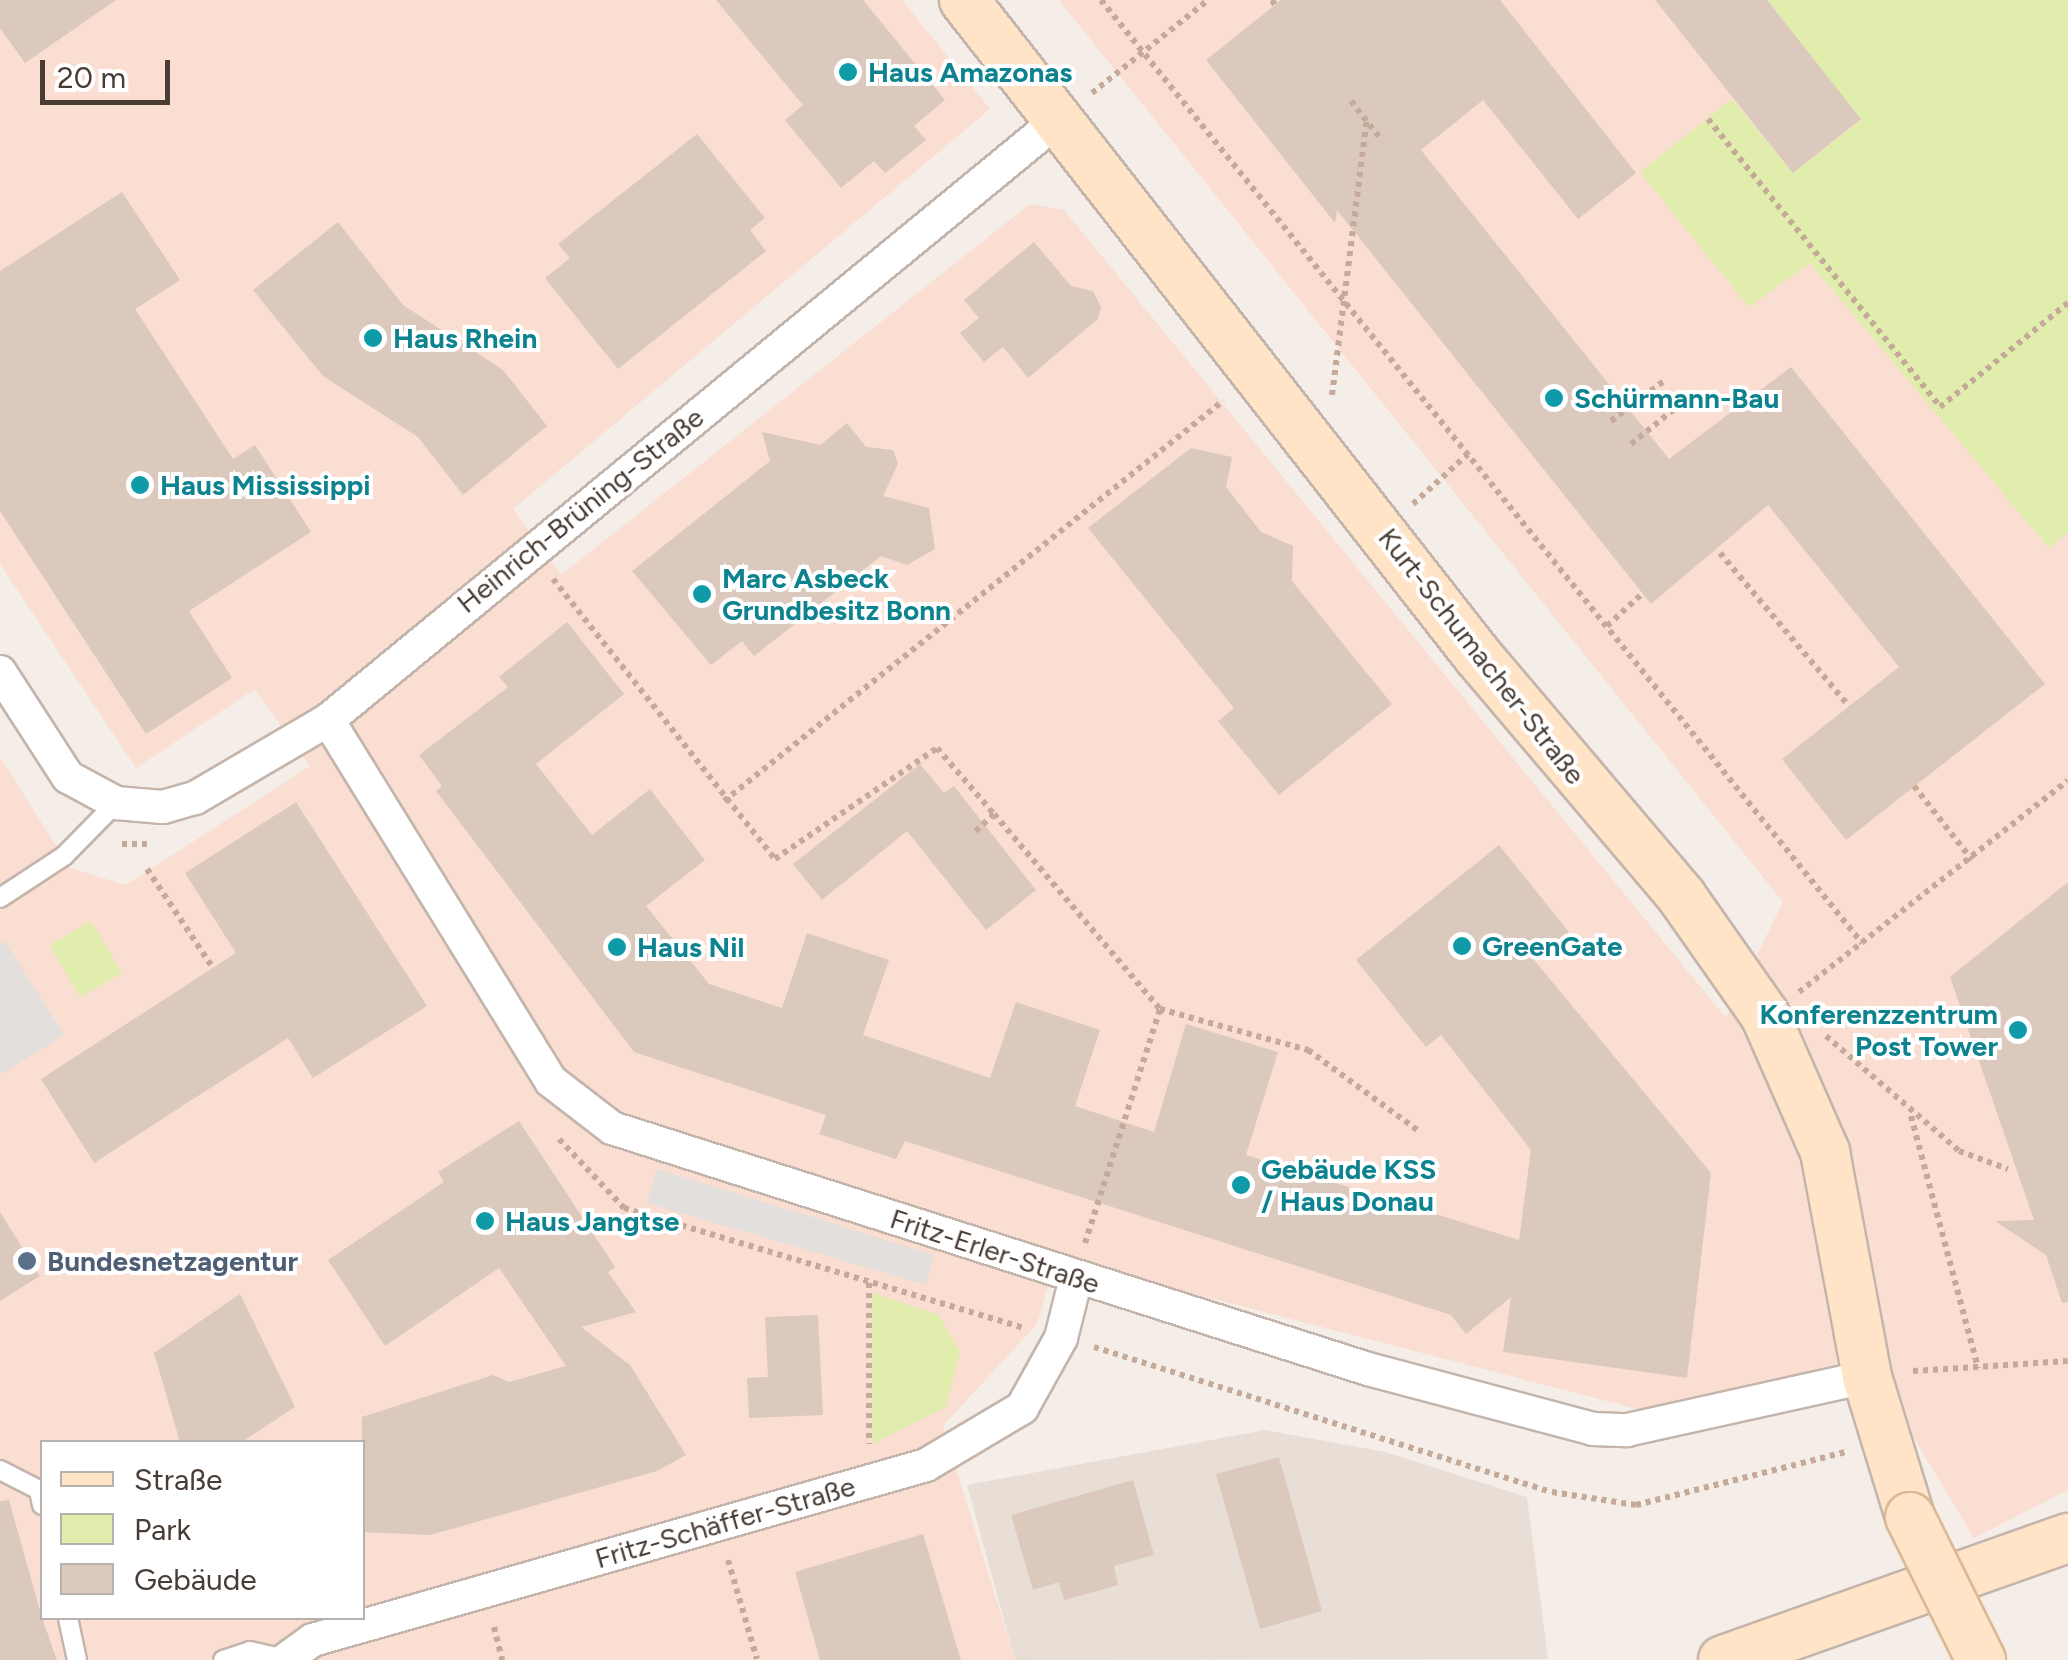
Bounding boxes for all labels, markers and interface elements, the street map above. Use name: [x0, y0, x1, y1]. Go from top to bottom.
scale bar: [45, 40, 175, 102]
place label: Haus Amazonas: [868, 55, 1072, 89]
text: 20 m: [57, 59, 126, 96]
marker: Haus Amazonas: [837, 61, 859, 83]
place label: Haus Rhein: [393, 321, 537, 355]
marker: Haus Rhein: [362, 327, 384, 349]
place label: Schürmann-Bau: [1574, 381, 1779, 415]
marker: Schürmann-Bau: [1543, 387, 1565, 409]
street label: Heinrich-Brüning-Straße: [450, 400, 710, 620]
place label: Haus Mississippi: [160, 468, 371, 502]
marker: Haus Mississippi: [129, 474, 151, 496]
street label: Kurt-Schumacher-Straße: [1372, 521, 1592, 791]
place label: Marc Asbeck Grundbesitz Bonn: [722, 561, 951, 627]
marker: Marc Asbeck Grundbesitz Bonn: [691, 583, 713, 605]
place label: GreenGate: [1482, 929, 1623, 963]
place label: Haus Nil: [637, 930, 744, 964]
marker: GreenGate: [1451, 935, 1473, 957]
marker: Haus Nil: [606, 936, 628, 958]
place label: Konferenzzentrum Post Tower: [1759, 997, 1998, 1063]
marker: Konferenzzentrum Post Tower: [2007, 1019, 2029, 1041]
place label: Gebäude KSS / Haus Donau: [1261, 1152, 1436, 1218]
marker: Gebäude KSS / Haus Donau: [1230, 1174, 1252, 1196]
street label: Fritz-Erler-Straße: [886, 1201, 1104, 1301]
place label: Haus Jangtse: [505, 1204, 679, 1238]
marker: Haus Jangtse: [474, 1210, 496, 1232]
place label: Bundesnetzagentur: [47, 1244, 298, 1278]
marker: Bundesnetzagentur: [16, 1250, 38, 1272]
legend: [40, 1440, 365, 1620]
text: Straße: [134, 1461, 223, 1498]
street label: Fritz-Schäffer-Straße: [591, 1469, 859, 1575]
text: Park: [134, 1511, 191, 1548]
text: Gebäude: [134, 1561, 257, 1598]

